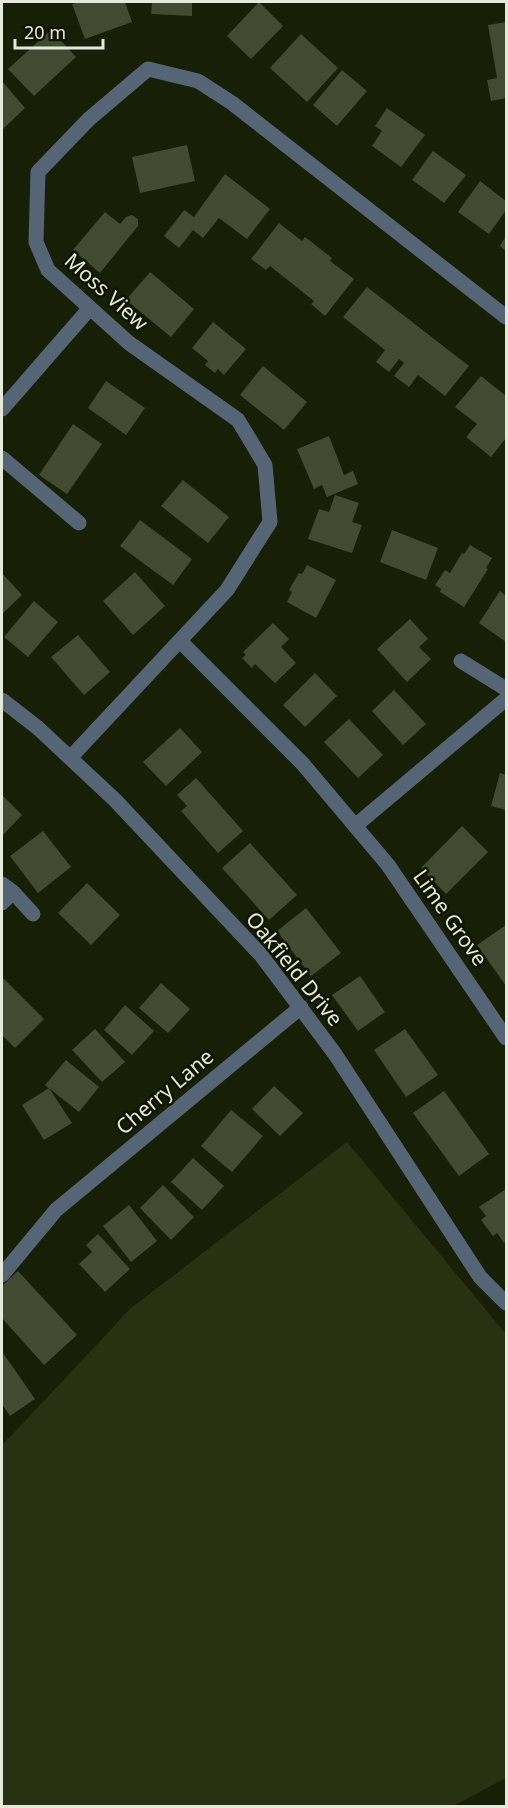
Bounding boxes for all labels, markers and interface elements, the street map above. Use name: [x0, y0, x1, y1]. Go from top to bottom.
scale bar: [15, 12, 104, 50]
text: 20 m: [24, 20, 66, 44]
street label: Moss View: [59, 246, 155, 337]
street label: Lime Grove: [407, 864, 494, 971]
street label: Oakfield Drive: [240, 905, 350, 1031]
street label: Cherry Lane: [110, 1042, 219, 1140]

